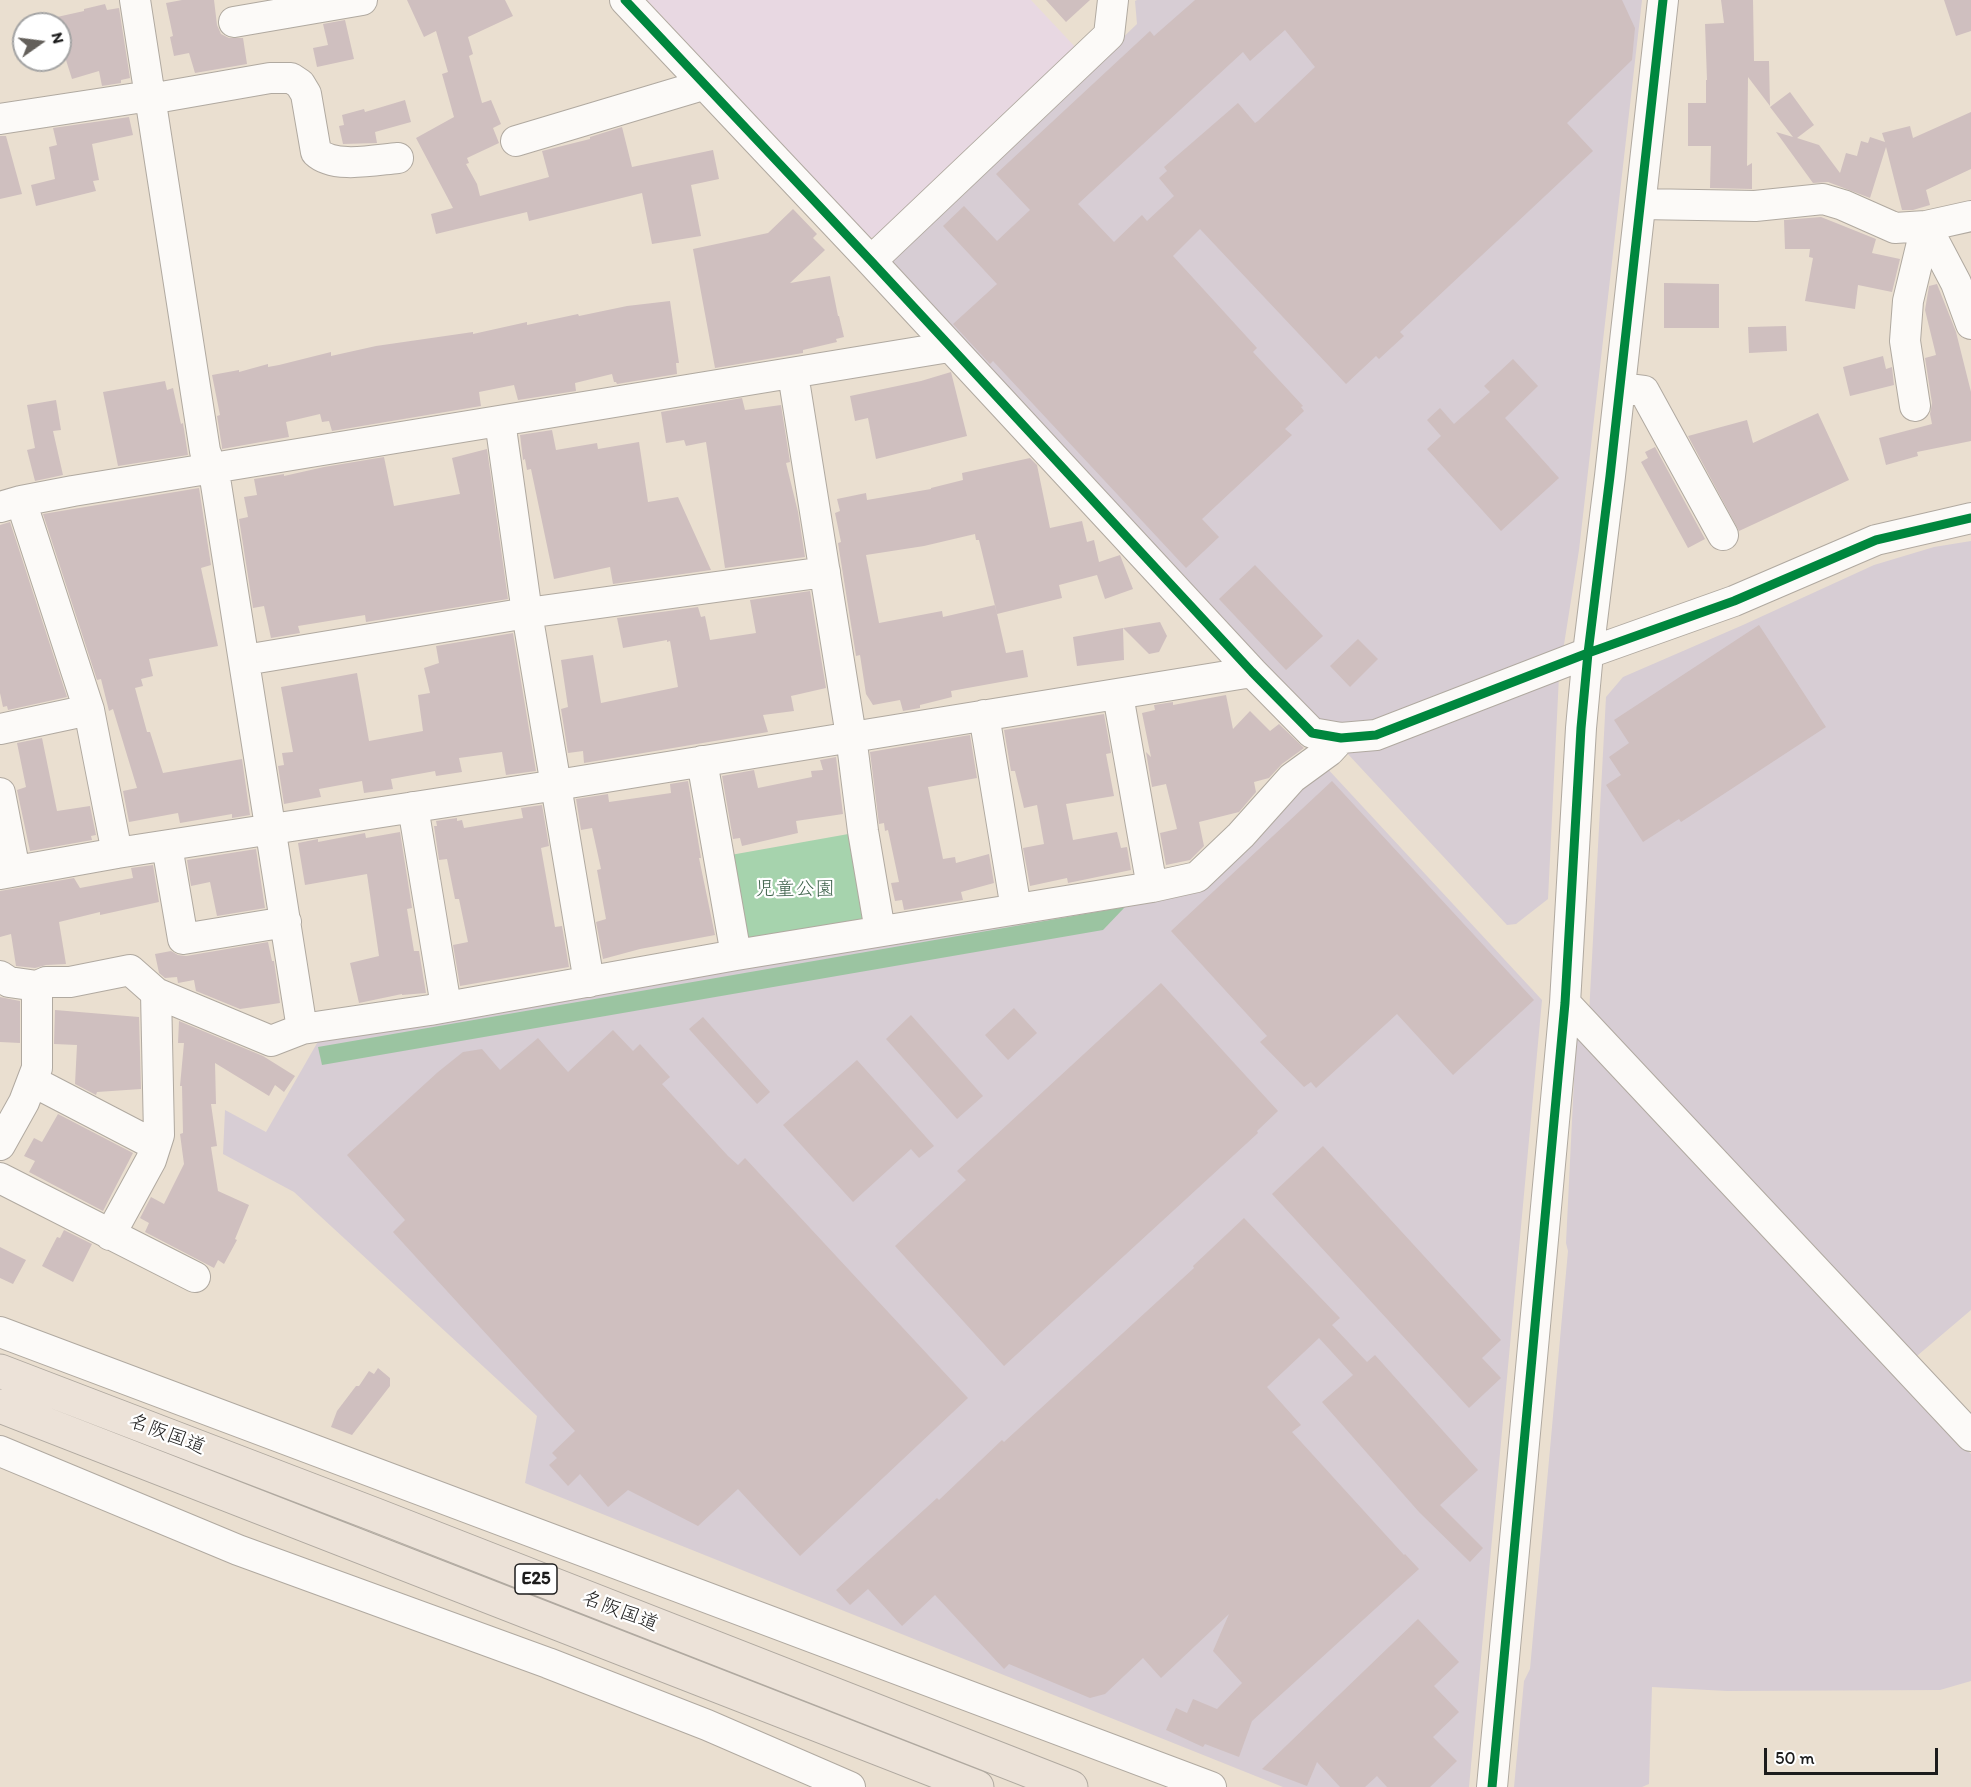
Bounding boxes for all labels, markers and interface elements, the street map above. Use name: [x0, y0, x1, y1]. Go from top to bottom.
north arrow: [12, 12, 72, 72]
text: N: [47, 30, 69, 46]
park label: 児童公園: [755, 878, 835, 902]
street label: 名阪国道: [125, 1409, 209, 1461]
road number: E25: [515, 1564, 557, 1594]
street label: 名阪国道: [578, 1586, 662, 1638]
scale bar: [1767, 1736, 1941, 1774]
text: 50 m: [1775, 1747, 1815, 1769]

